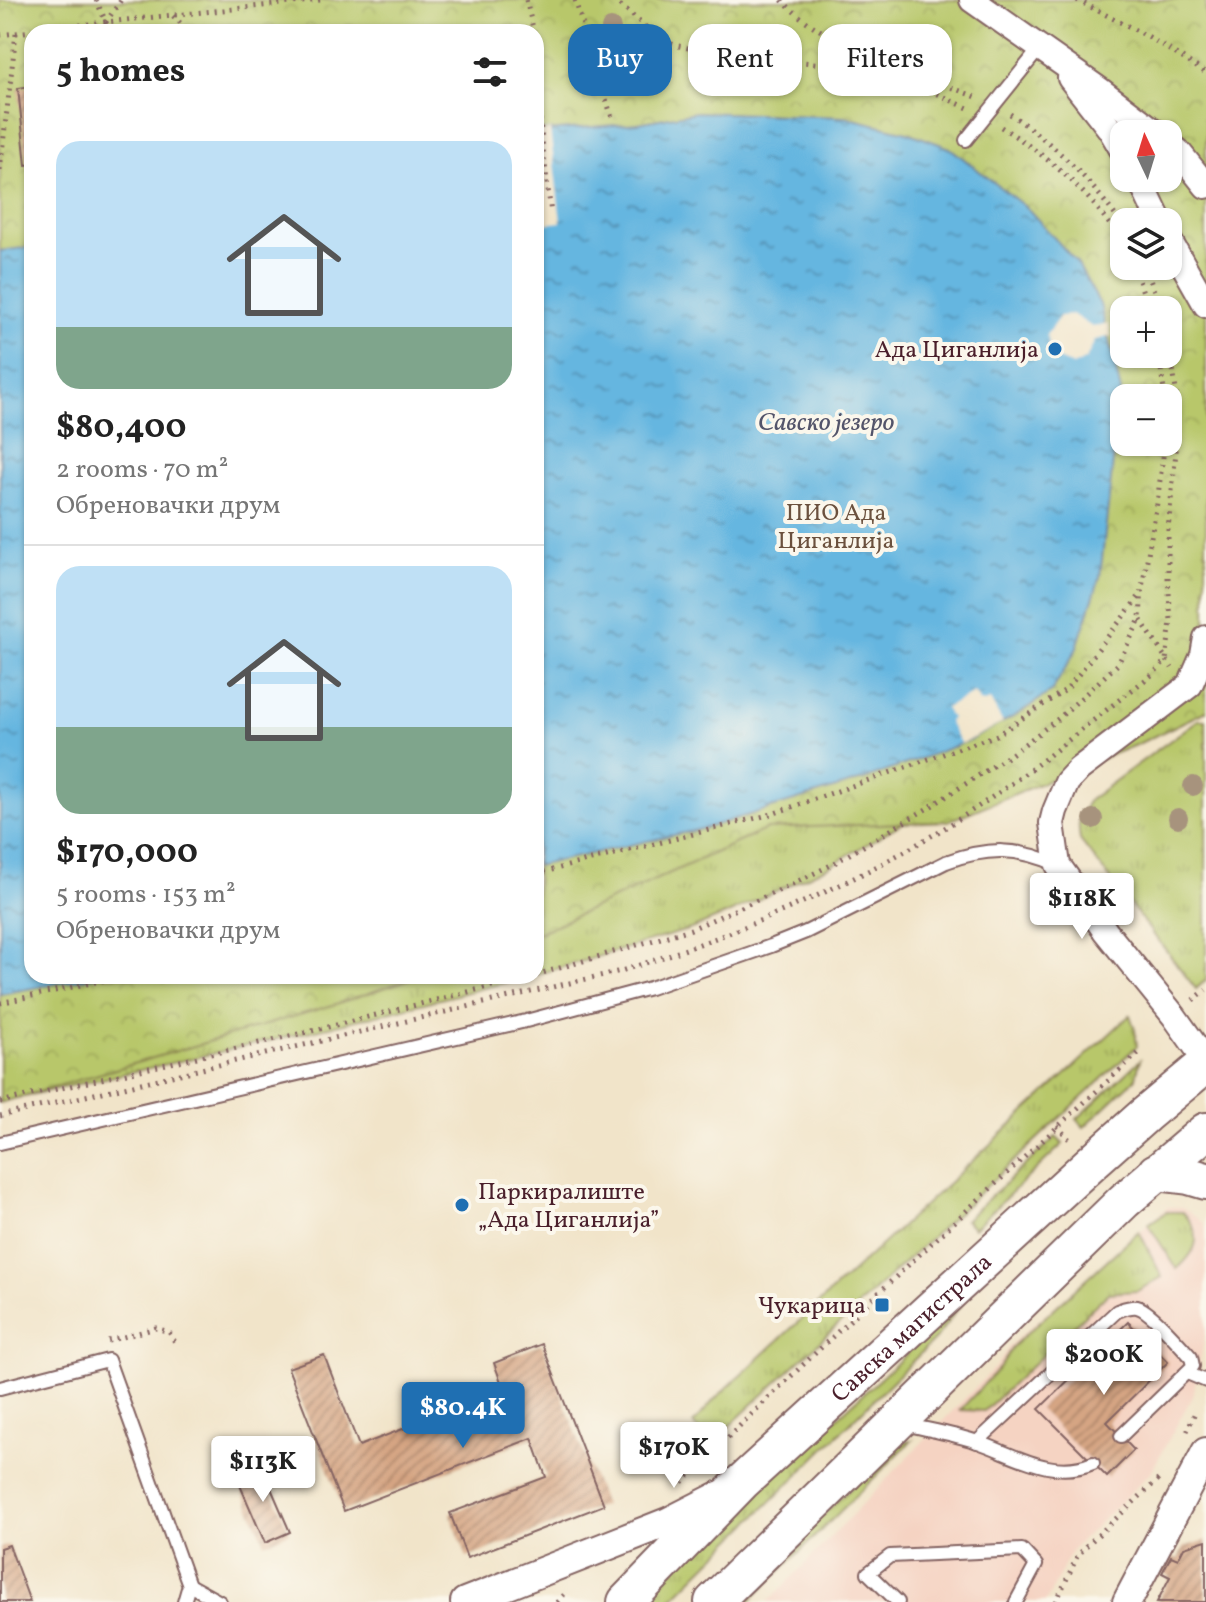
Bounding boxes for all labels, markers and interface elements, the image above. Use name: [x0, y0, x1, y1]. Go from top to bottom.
chip: Buy: [568, 24, 672, 96]
chip: Rent: [688, 24, 802, 96]
chip: Filters: [818, 24, 952, 96]
text: 5 homes: [56, 49, 186, 96]
icon: filters: [468, 50, 512, 94]
north arrow: [1110, 120, 1182, 192]
map controls: [1110, 120, 1182, 456]
icon: home: [212, 193, 356, 337]
button: layers: [1110, 208, 1182, 280]
button: +: [1110, 296, 1182, 368]
place label: Ада Циганлија: [875, 334, 1039, 368]
marker: Ада Циганлија: [1046, 340, 1064, 358]
button: −: [1110, 384, 1182, 456]
text: $80,400: [56, 405, 186, 452]
water label: Савско језеро: [758, 405, 894, 441]
text: 2 rooms · 70 m²: [56, 452, 228, 488]
text: Обреновачки друм: [56, 488, 280, 524]
park label: ПИО Ада Циганлија: [777, 497, 895, 559]
icon: home: [212, 618, 356, 762]
text: $170,000: [56, 830, 198, 877]
pin: $118K: [1026, 873, 1138, 941]
text: 5 rooms · 153 m²: [56, 877, 236, 913]
text: $118K: [1048, 881, 1116, 917]
text: Обреновачки друм: [56, 913, 280, 949]
place label: Паркиралиште „Ада Циганлија”: [478, 1176, 659, 1238]
marker: Паркиралиште „Ада Циганлија”: [453, 1196, 471, 1214]
street label: Савска магистрала: [824, 1246, 1000, 1411]
place label: Чукарица: [758, 1290, 866, 1324]
marker: Чукарица: [873, 1296, 891, 1314]
pin: $200K: [1048, 1329, 1160, 1397]
text: $200K: [1064, 1337, 1144, 1373]
pin: $80.4K: [398, 1382, 528, 1450]
text: $80.4K: [420, 1390, 506, 1426]
pin: $170K: [618, 1422, 730, 1490]
text: $170K: [638, 1430, 710, 1466]
pin: $113K: [207, 1436, 319, 1504]
text: $113K: [229, 1444, 297, 1480]

